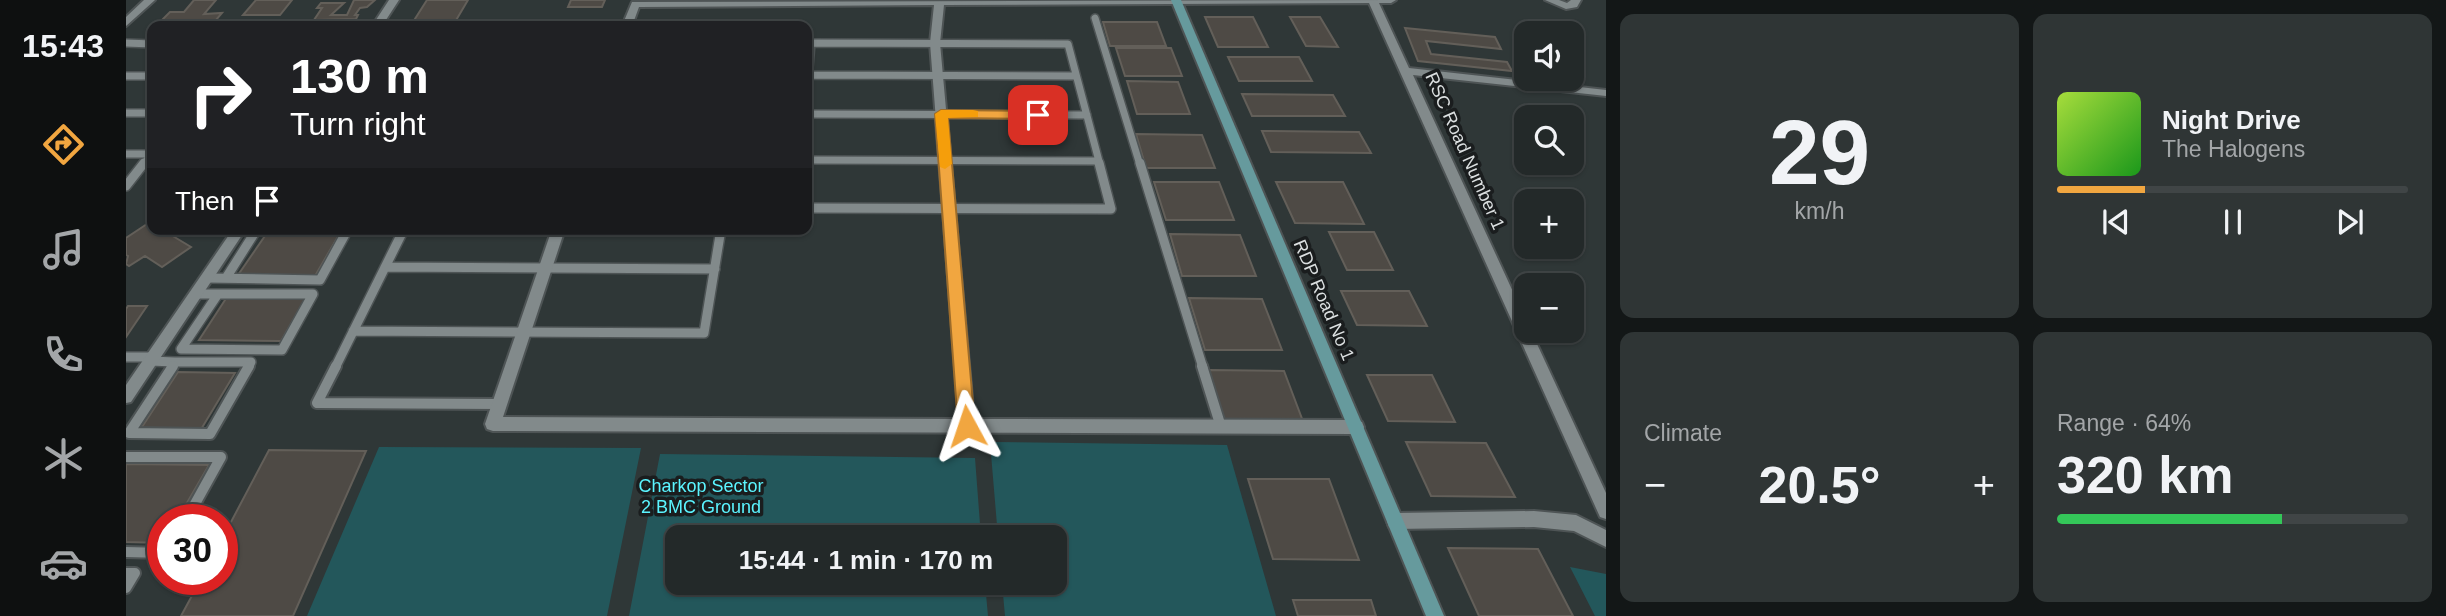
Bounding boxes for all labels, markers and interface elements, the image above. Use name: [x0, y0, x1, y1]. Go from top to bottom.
map controls: [1514, 21, 1584, 343]
button: sound: [1514, 21, 1584, 91]
text: 15:43: [22, 28, 104, 64]
icon: right: [175, 49, 266, 140]
text: 130 m: [290, 49, 429, 103]
street label: RSC Road Number 1: [1421, 69, 1509, 233]
pin: [1008, 85, 1068, 145]
icon: arrive: [1019, 96, 1057, 134]
text: 29: [1769, 102, 1870, 203]
button: search: [1514, 105, 1584, 175]
text: Night Drive: [2162, 105, 2301, 135]
text: Turn right: [290, 106, 426, 142]
icon: directions: [39, 120, 88, 169]
text: The Halogens: [2162, 136, 2305, 162]
icon: arrive: [248, 182, 286, 220]
text: Then: [175, 186, 234, 216]
button: +: [1514, 189, 1584, 259]
text: km/h: [1795, 198, 1844, 224]
icon: previous: [2097, 203, 2135, 241]
icon: pause: [2214, 203, 2252, 241]
icon: next: [2331, 203, 2369, 241]
icon: music: [39, 225, 88, 274]
street label: RDP Road No 1: [1290, 237, 1358, 363]
button: −: [1514, 273, 1584, 343]
icon: phone: [39, 330, 88, 379]
position arrow: [930, 389, 1004, 463]
text: Range · 64%: [2057, 410, 2191, 436]
text: Climate: [1644, 420, 1722, 446]
icon: climate: [39, 434, 88, 483]
text: 320 km: [2057, 446, 2233, 504]
text: 20.5°: [1758, 456, 1881, 514]
text: −: [1644, 464, 1666, 506]
text: +: [1973, 464, 1995, 506]
park label: Charkop Sector 2 BMC Ground: [638, 476, 764, 517]
speed limit sign: 30: [147, 504, 238, 595]
icon: car: [39, 539, 88, 588]
text: 15:44 · 1 min · 170 m: [739, 545, 993, 575]

